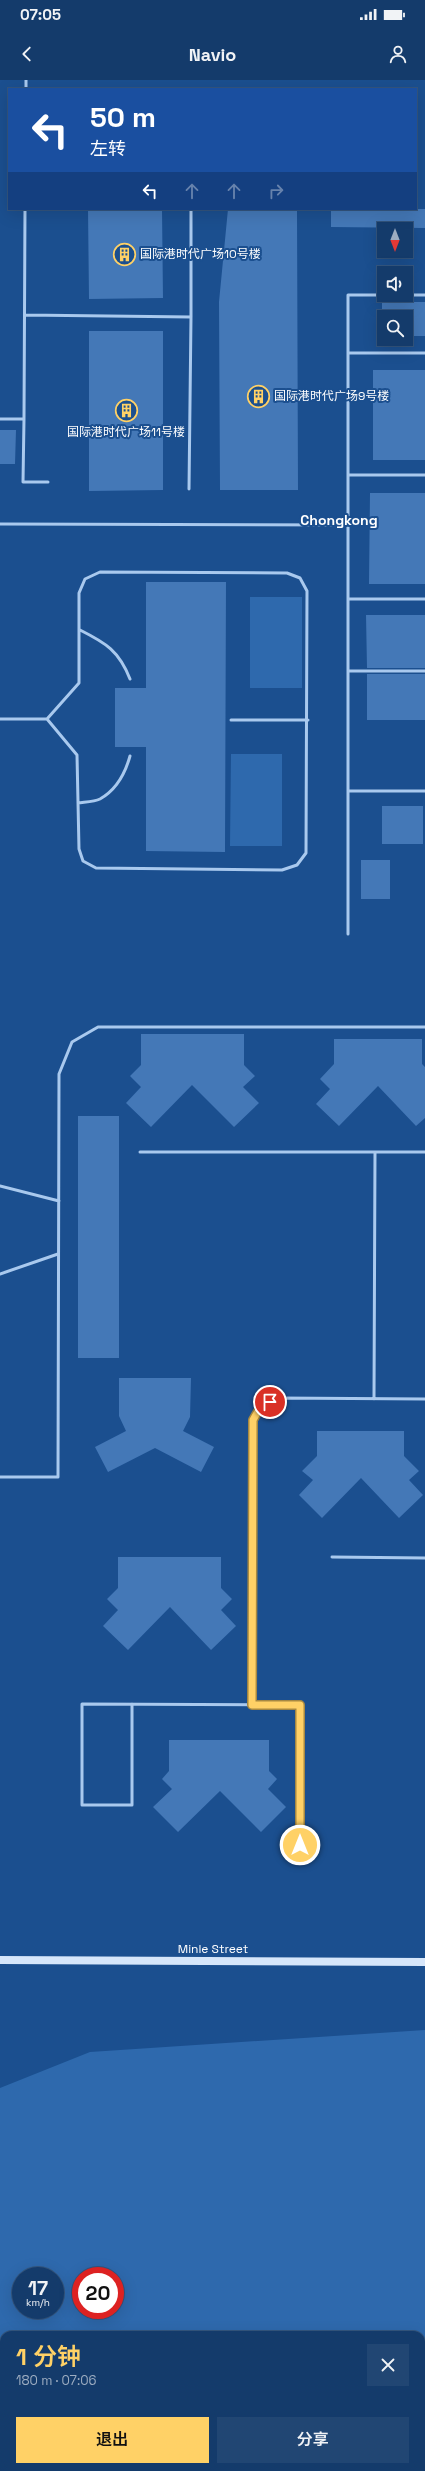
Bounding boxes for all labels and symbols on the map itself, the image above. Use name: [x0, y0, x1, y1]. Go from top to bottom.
north arrow: [377, 222, 413, 258]
building icon: 国际港时代广场10号楼: [112, 241, 138, 267]
place label: 国际港时代广场10号楼: [140, 246, 261, 262]
building icon: 国际港时代广场9号楼: [246, 383, 272, 409]
place label: 国际港时代广场9号楼: [274, 388, 389, 404]
building icon: 国际港时代广场11号楼: [113, 398, 139, 424]
place label: 国际港时代广场11号楼: [67, 424, 185, 440]
district label: Chongkong: [300, 511, 378, 529]
pin: [253, 1385, 287, 1419]
position arrow: [279, 1824, 321, 1866]
street label: Minle Street: [178, 1941, 248, 1957]
speed limit sign: 20: [72, 2267, 124, 2319]

